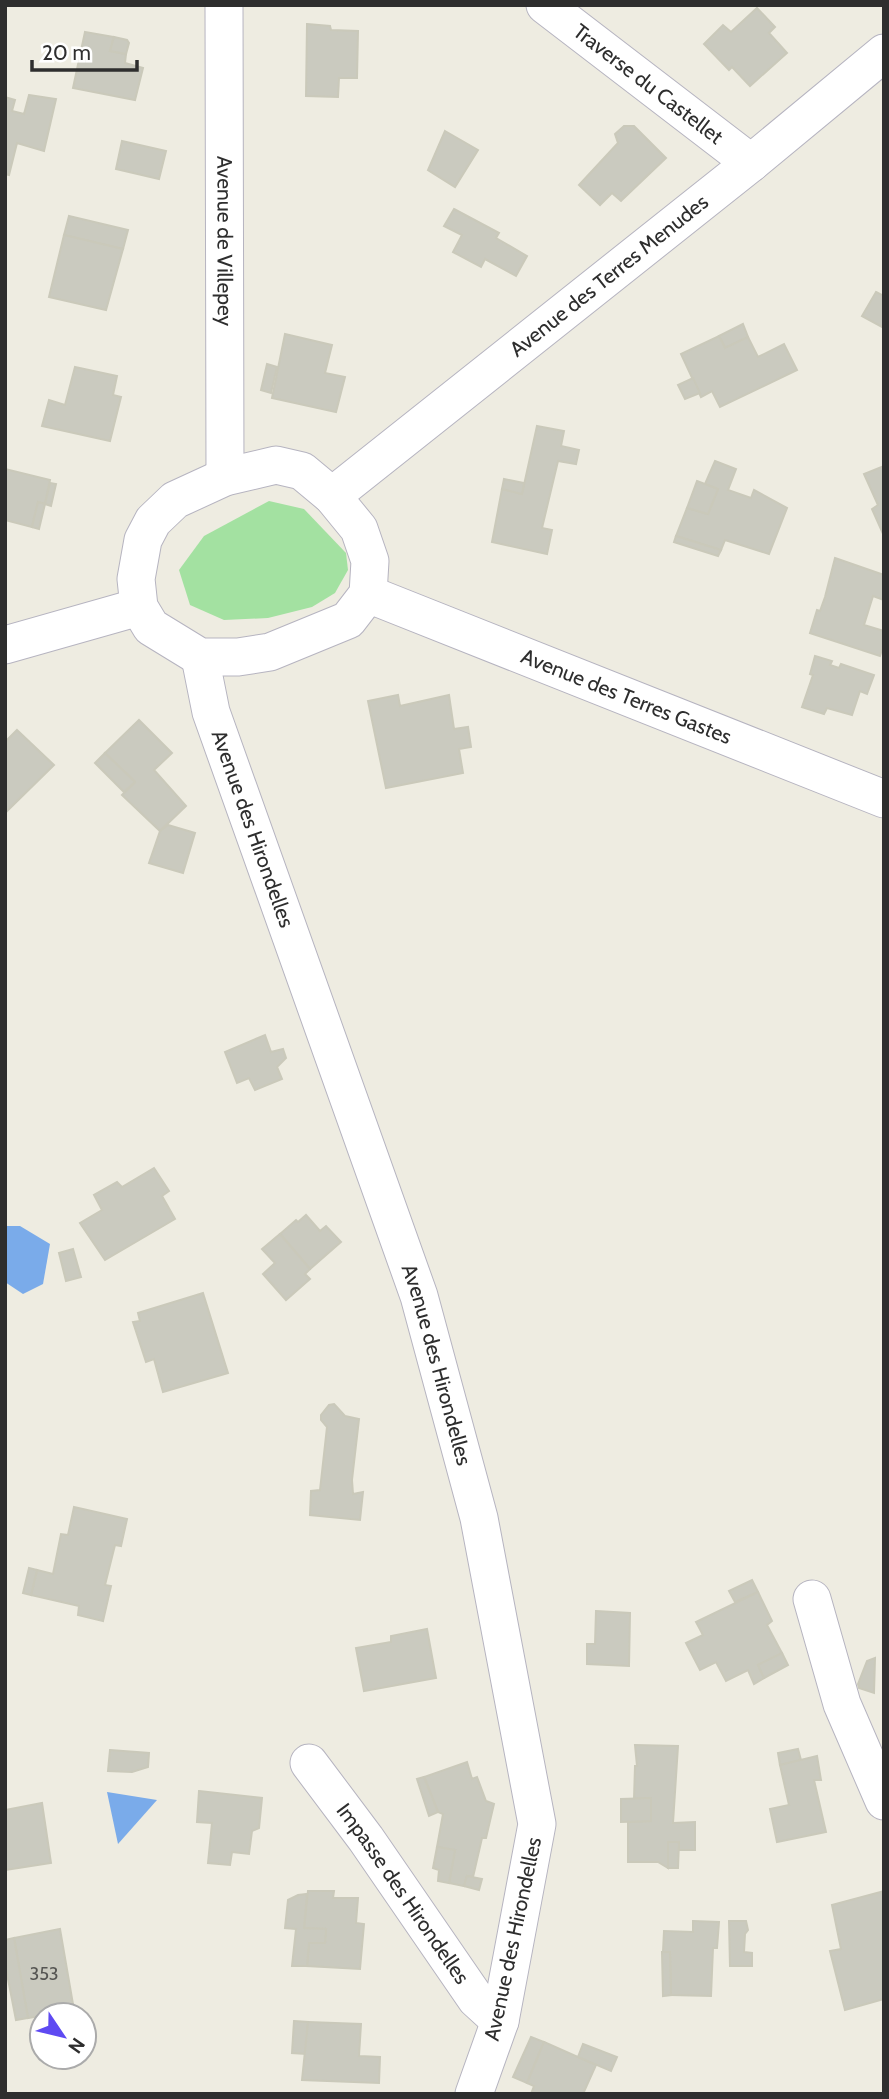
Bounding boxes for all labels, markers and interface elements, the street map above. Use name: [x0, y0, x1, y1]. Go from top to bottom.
street label: Traverse du Castellet: [569, 18, 728, 149]
scale bar: [32, 28, 136, 72]
text: 20 m: [42, 40, 91, 65]
street label: Avenue de Villepey: [212, 156, 238, 327]
street label: Avenue des Terres Menudes: [505, 189, 713, 362]
street label: Avenue des Terres Gastes: [518, 643, 736, 749]
street label: Avenue des Hirondelles: [206, 727, 300, 931]
street label: Avenue des Hirondelles: [397, 1261, 477, 1468]
street label: Impasse des Hirondelles: [332, 1798, 475, 1989]
street label: Avenue des Hirondelles: [479, 1834, 546, 2043]
house number: 353: [29, 1963, 59, 1985]
north arrow: [28, 2001, 98, 2071]
text: N: [63, 2033, 90, 2058]

